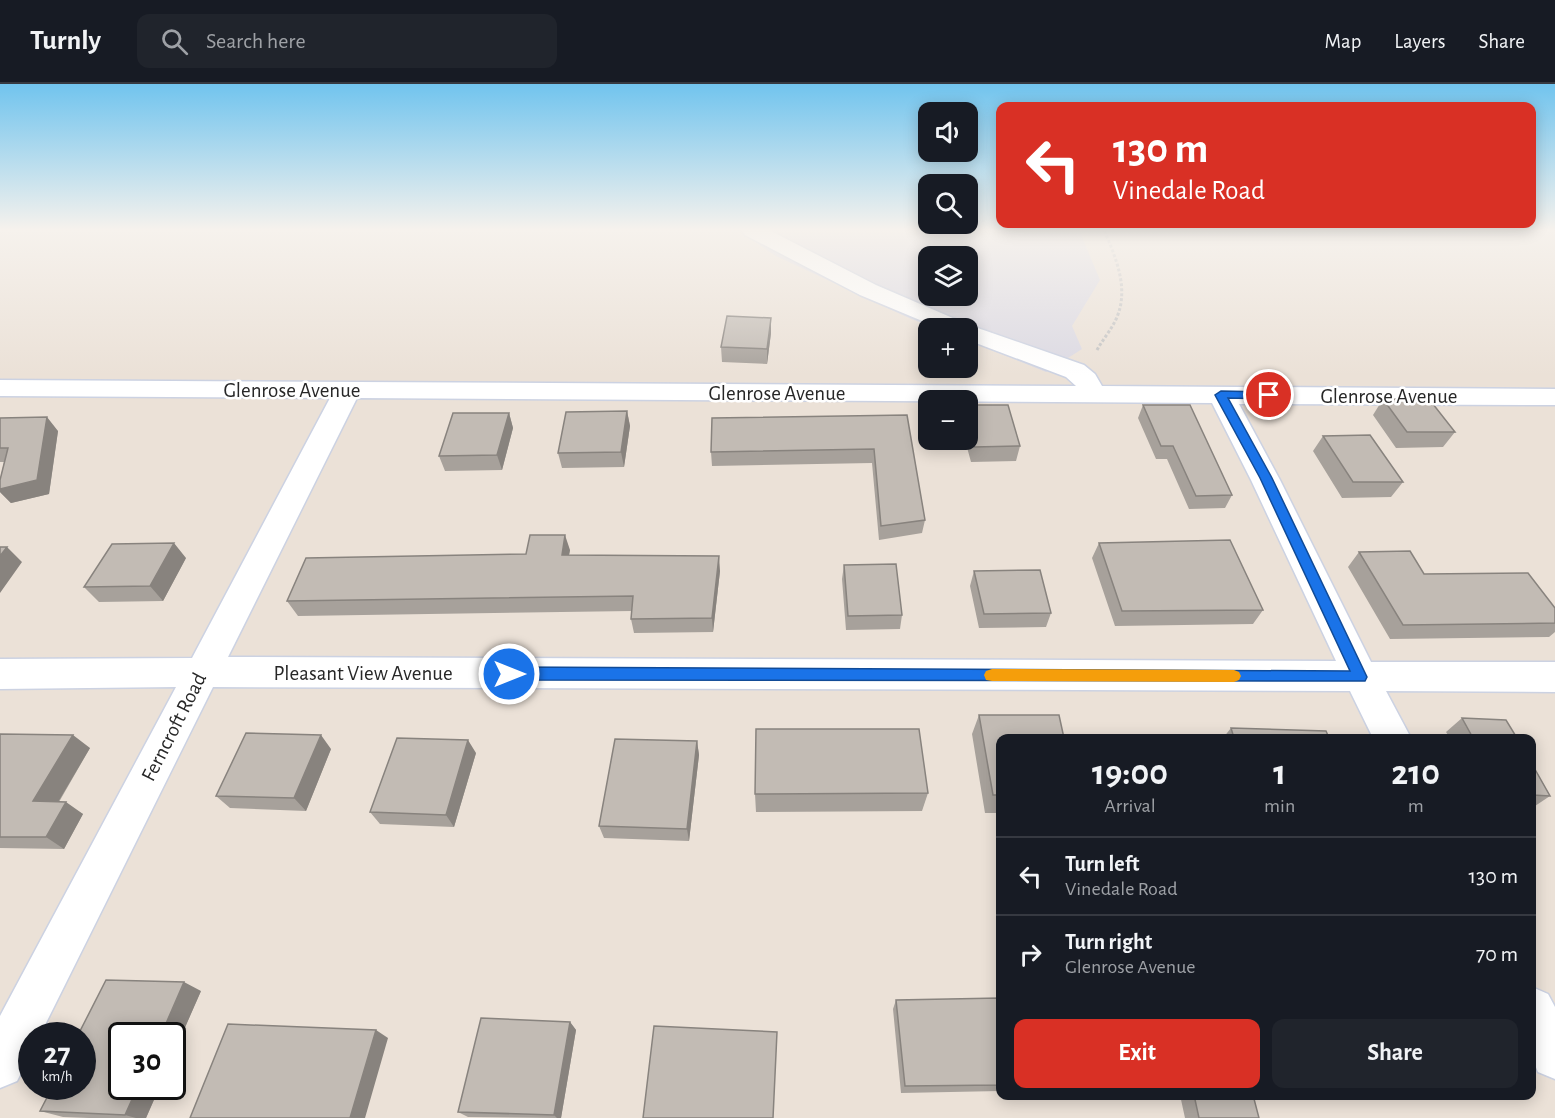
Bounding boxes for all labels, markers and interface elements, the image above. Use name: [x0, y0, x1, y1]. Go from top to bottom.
search box: [137, 14, 557, 68]
icon: search: [158, 25, 191, 58]
text: Turnly: [30, 27, 101, 55]
text: Search here: [206, 30, 306, 52]
text: Map: [1325, 31, 1361, 52]
text: Layers: [1394, 31, 1445, 52]
text: Share: [1478, 31, 1525, 52]
map controls: [918, 102, 978, 450]
button: sound: [918, 102, 978, 162]
icon: left: [1014, 126, 1092, 204]
text: 130 m: [1113, 128, 1208, 170]
button: search: [918, 174, 978, 234]
text: Vinedale Road: [1113, 177, 1265, 204]
button: layers: [918, 246, 978, 306]
button: +: [918, 318, 978, 378]
pin: [1243, 369, 1294, 420]
icon: arrive: [1252, 378, 1285, 411]
street label: Glenrose Avenue: [223, 380, 361, 401]
street label: Glenrose Avenue: [708, 383, 846, 404]
street label: Glenrose Avenue: [1320, 386, 1458, 407]
button: −: [918, 390, 978, 450]
position arrow: [477, 642, 541, 706]
street label: Pleasant View Avenue: [273, 663, 453, 684]
street label: Ferncroft Road: [138, 669, 210, 785]
text: 19:00: [1092, 755, 1168, 791]
text: 1: [1273, 755, 1286, 791]
text: 210: [1391, 755, 1440, 791]
text: Arrival: [1104, 796, 1156, 816]
text: min: [1264, 796, 1295, 816]
text: m: [1408, 796, 1424, 816]
text: Turn left: [1065, 853, 1139, 875]
icon: left: [1014, 860, 1047, 893]
text: 130 m: [1469, 865, 1518, 887]
text: Vinedale Road: [1065, 879, 1178, 899]
text: Turn right: [1065, 931, 1152, 953]
icon: right: [1014, 938, 1047, 971]
text: 70 m: [1476, 943, 1518, 965]
text: Glenrose Avenue: [1065, 957, 1196, 977]
button: Exit: [1014, 1019, 1260, 1088]
button: Share: [1272, 1019, 1518, 1088]
speed limit sign: 30: [108, 1022, 186, 1100]
text: 27: [43, 1039, 71, 1069]
text: km/h: [42, 1069, 72, 1084]

